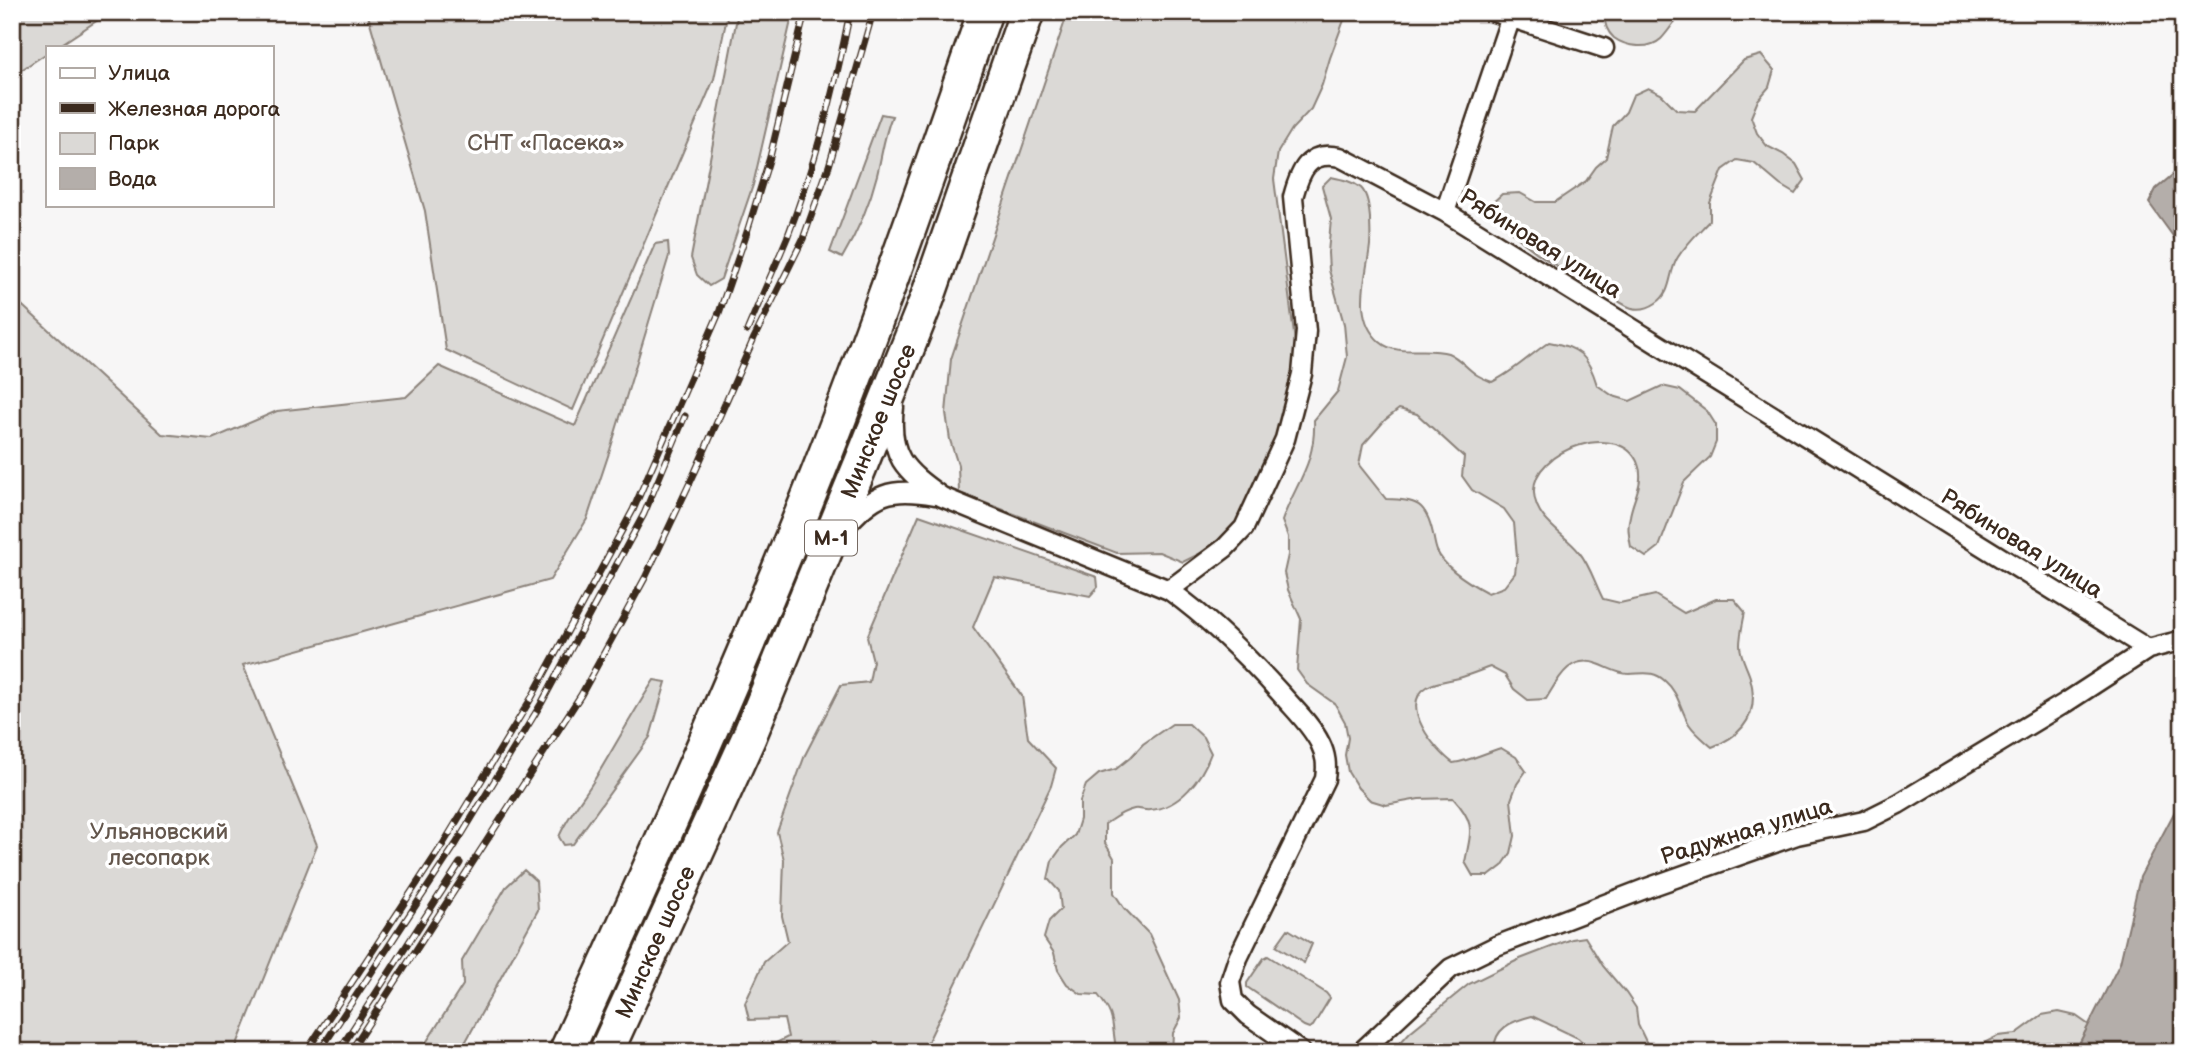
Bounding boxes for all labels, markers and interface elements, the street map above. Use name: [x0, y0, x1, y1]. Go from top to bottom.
legend: [46, 46, 273, 206]
text: Улица: [108, 61, 171, 86]
text: Железная дорога: [108, 97, 281, 122]
park label: СНТ «Пасека»: [467, 129, 625, 157]
text: Парк: [108, 131, 159, 156]
text: Вода: [108, 167, 157, 192]
street label: Рябиновая улица: [1454, 183, 1627, 305]
street label: Минское шоссе: [835, 340, 923, 503]
street label: Рябиновая улица: [1935, 483, 2108, 605]
road number: М-1: [805, 520, 857, 556]
street label: Радужная улица: [1657, 792, 1836, 871]
park label: Ульяновский лесопарк: [90, 818, 228, 872]
street label: Минское шоссе: [610, 861, 702, 1023]

